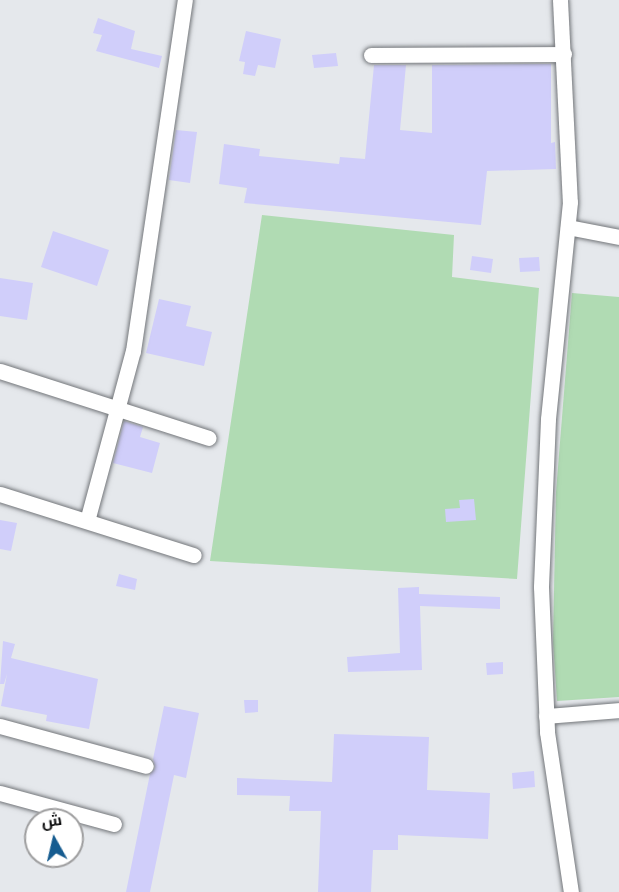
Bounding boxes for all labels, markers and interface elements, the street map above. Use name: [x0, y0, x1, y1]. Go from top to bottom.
north arrow: [24, 808, 84, 868]
text: ش: [40, 811, 63, 832]

